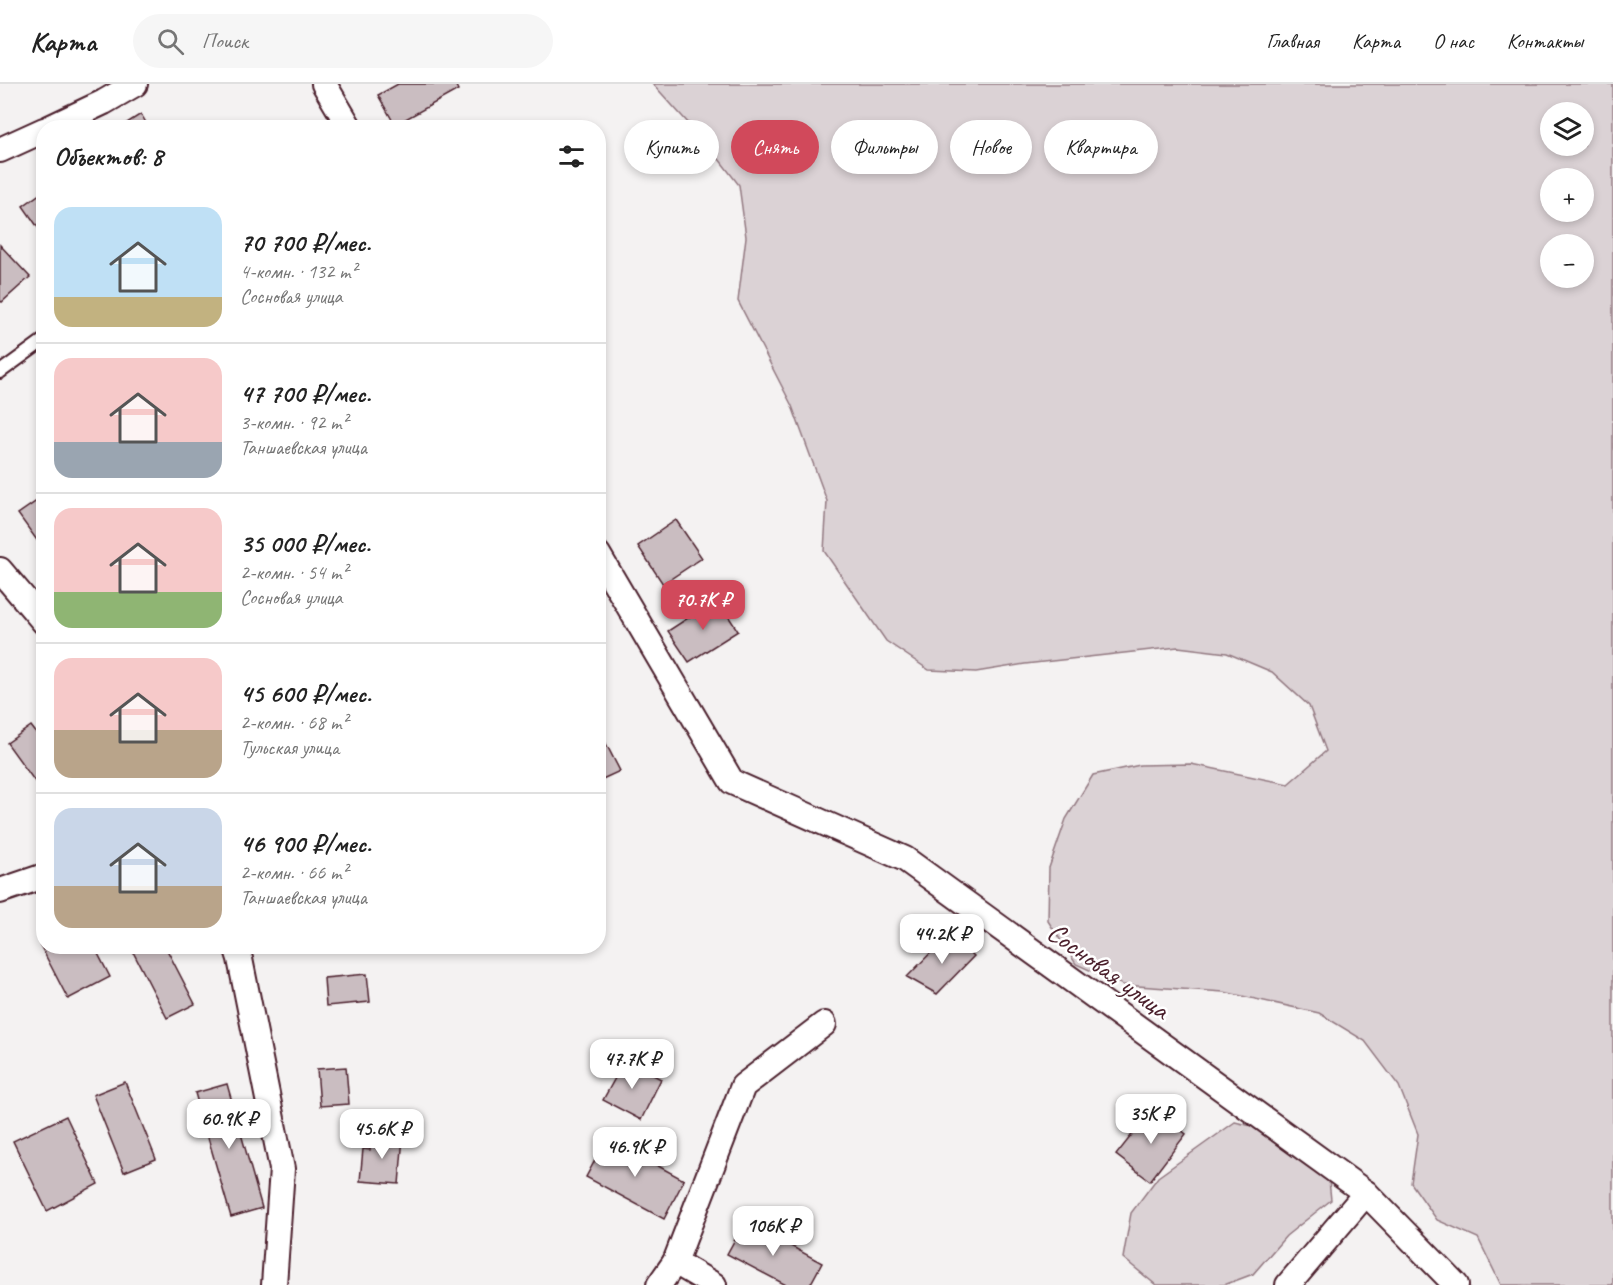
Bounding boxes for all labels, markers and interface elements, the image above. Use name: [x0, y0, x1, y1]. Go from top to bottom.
search box: [133, 14, 553, 68]
text: Карта: [30, 24, 97, 59]
icon: search: [154, 25, 187, 58]
text: Поиск: [202, 27, 248, 55]
text: Главная: [1266, 28, 1319, 54]
text: Карта: [1352, 28, 1400, 54]
text: О нас: [1433, 28, 1474, 54]
text: Контакты: [1507, 28, 1583, 54]
map controls: [1540, 102, 1594, 288]
button: layers: [1540, 102, 1594, 156]
chip: Купить: [624, 120, 719, 174]
chip: Снять: [731, 120, 819, 174]
chip: Фильтры: [831, 120, 938, 174]
chip: Новое: [950, 120, 1032, 174]
chip: Квартира: [1044, 120, 1158, 174]
text: Объектов: 8: [54, 140, 163, 173]
icon: filters: [555, 140, 588, 173]
button: +: [1540, 168, 1594, 222]
text: 70 700 ₽/мес.: [240, 226, 371, 259]
icon: home: [102, 231, 174, 303]
button: −: [1540, 234, 1594, 288]
text: 4-комн. · 132 m²: [240, 259, 357, 284]
text: Сосновая улица: [240, 284, 342, 309]
text: 47 700 ₽/мес.: [240, 377, 371, 410]
icon: home: [102, 382, 174, 454]
text: 3-комн. · 92 m²: [240, 410, 348, 435]
text: Таншаевская улица: [240, 435, 367, 460]
text: 35 000 ₽/мес.: [240, 527, 371, 560]
icon: home: [102, 532, 174, 604]
text: 2-комн. · 54 m²: [240, 560, 348, 585]
pin: 70.7K ₽: [648, 580, 758, 631]
text: Сосновая улица: [240, 585, 342, 610]
text: 70.7K ₽: [675, 587, 731, 612]
text: 45 600 ₽/мес.: [240, 677, 371, 710]
icon: home: [102, 682, 174, 754]
text: 2-комн. · 68 m²: [240, 710, 348, 735]
text: Тульская улица: [240, 735, 339, 760]
text: 46 900 ₽/мес.: [240, 827, 371, 860]
icon: home: [102, 832, 174, 904]
text: 2-комн. · 66 m²: [240, 860, 348, 885]
text: Таншаевская улица: [240, 885, 367, 910]
pin: 44.2K ₽: [887, 914, 997, 965]
street label: Сосновая улица: [1041, 914, 1178, 1028]
text: 44.2K ₽: [914, 921, 970, 946]
pin: 47.7K ₽: [577, 1039, 687, 1090]
text: 47.7K ₽: [604, 1046, 660, 1071]
pin: 35K ₽: [1109, 1094, 1193, 1145]
pin: 60.9K ₽: [174, 1099, 284, 1150]
text: 35K ₽: [1129, 1101, 1173, 1126]
text: 60.9K ₽: [201, 1106, 257, 1131]
pin: 45.6K ₽: [327, 1109, 437, 1160]
text: 45.6K ₽: [354, 1116, 410, 1141]
pin: 46.9K ₽: [580, 1127, 690, 1178]
text: 46.9K ₽: [607, 1134, 663, 1159]
pin: 106K ₽: [724, 1206, 822, 1257]
text: 106K ₽: [747, 1213, 799, 1238]

